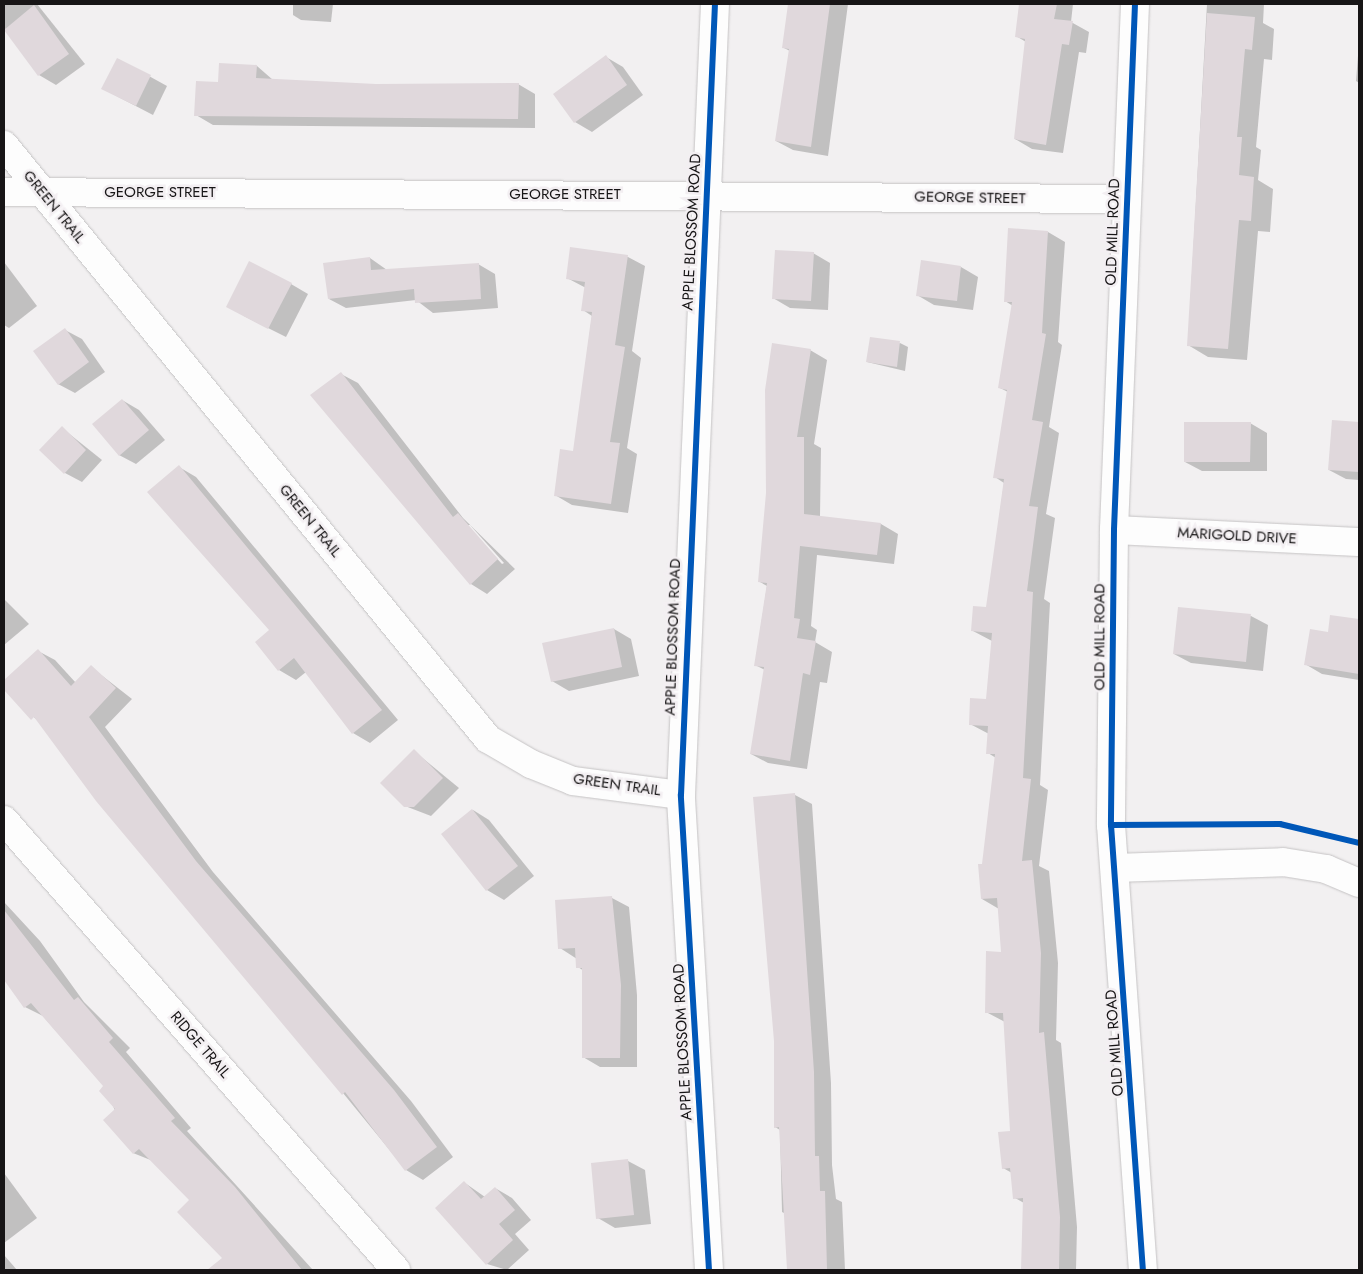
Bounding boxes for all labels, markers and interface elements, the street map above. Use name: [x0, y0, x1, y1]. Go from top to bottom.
street label: APPLE BLOSSOM ROAD: [679, 153, 705, 311]
street label: GREEN TRAIL: [19, 167, 89, 247]
street label: OLD MILL ROAD: [1102, 178, 1124, 286]
street label: GEORGE STREET: [104, 184, 216, 202]
street label: GEORGE STREET: [509, 186, 621, 204]
street label: GEORGE STREET: [914, 188, 1026, 208]
street label: GREEN TRAIL: [275, 481, 345, 561]
street label: MARIGOLD DRIVE: [1177, 524, 1297, 548]
street label: APPLE BLOSSOM ROAD: [661, 558, 685, 716]
street label: OLD MILL ROAD: [1091, 583, 1109, 691]
street label: GREEN TRAIL: [572, 770, 662, 800]
street label: APPLE BLOSSOM ROAD: [670, 963, 696, 1121]
street label: OLD MILL ROAD: [1102, 989, 1128, 1097]
street label: RIDGE TRAIL: [166, 1008, 234, 1082]

